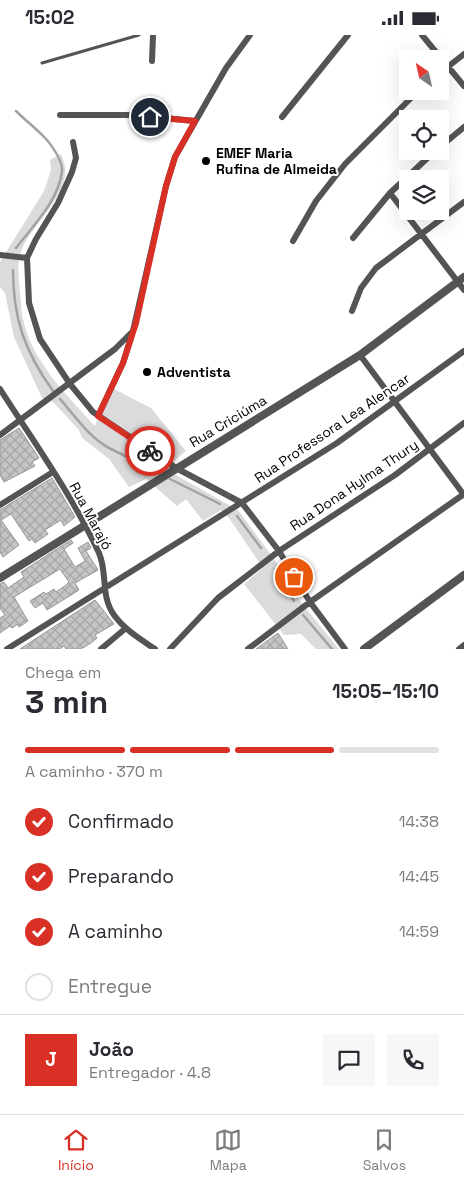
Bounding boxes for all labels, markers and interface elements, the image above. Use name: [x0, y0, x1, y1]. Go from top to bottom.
text: 15:02: [25, 5, 74, 30]
north arrow: [399, 50, 449, 100]
map controls: [399, 50, 449, 220]
pin: [129, 96, 171, 138]
icon: home: [136, 103, 164, 131]
button: locate: [399, 110, 449, 160]
place label: EMEF Maria Rufina de Almeida: [216, 144, 337, 178]
marker: EMEF Maria Rufina de Almeida: [200, 155, 212, 167]
button: layers: [399, 170, 449, 220]
place label: Adventista: [157, 363, 231, 381]
marker: Adventista: [141, 366, 153, 378]
street label: Rua Professora Lea Alencar: [251, 369, 413, 487]
street label: Rua Criciúma: [186, 391, 270, 451]
courier: [125, 426, 175, 476]
street label: Rua Dona Hylma Thury: [286, 435, 422, 535]
icon: bike: [136, 437, 164, 465]
street label: Rua Marajó: [66, 479, 116, 553]
pin: [273, 556, 315, 598]
icon: bag: [280, 563, 308, 591]
text: Chega em: [25, 662, 101, 683]
text: 15:05–15:10: [332, 679, 439, 704]
text: 3 min: [25, 682, 108, 722]
text: A caminho · 370 m: [25, 761, 163, 782]
icon: check: [25, 808, 53, 836]
text: Confirmado: [68, 809, 174, 834]
text: 14:38: [399, 811, 439, 832]
icon: check: [25, 863, 53, 891]
text: Preparando: [68, 864, 174, 889]
text: 14:45: [399, 866, 439, 887]
icon: check: [25, 918, 53, 946]
text: A caminho: [68, 919, 163, 944]
text: 14:59: [399, 921, 439, 942]
text: Entregue: [68, 974, 152, 999]
button: chat: [323, 1034, 375, 1086]
button: phone: [387, 1034, 439, 1086]
text: João: [89, 1037, 134, 1062]
text: J: [45, 1047, 57, 1072]
text: Entregador · 4.8: [89, 1062, 211, 1083]
tab: Início: [58, 1126, 94, 1174]
tab: Mapa: [210, 1126, 247, 1174]
tab: Salvos: [363, 1126, 406, 1174]

